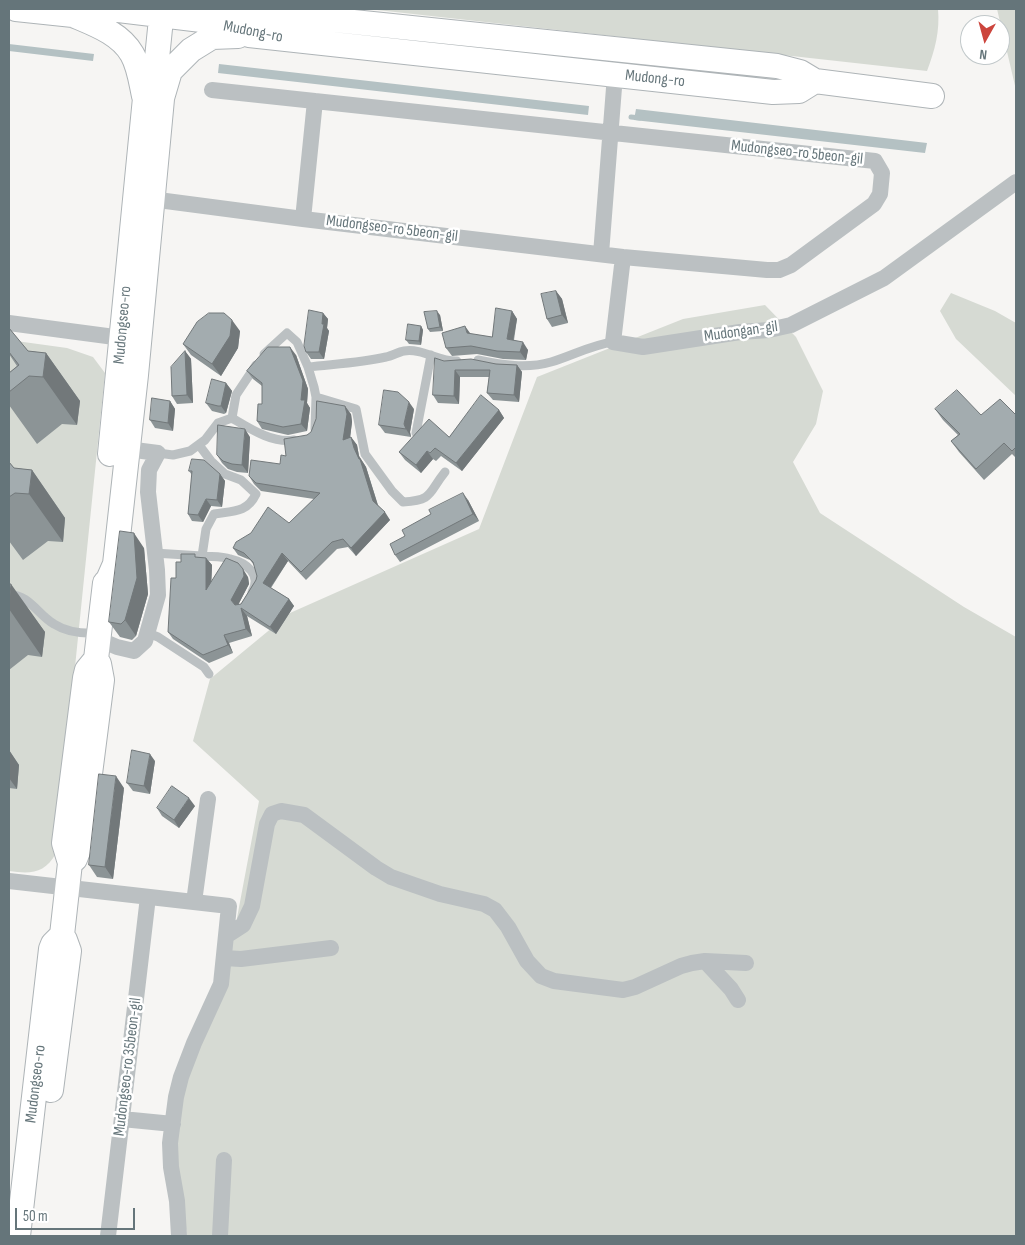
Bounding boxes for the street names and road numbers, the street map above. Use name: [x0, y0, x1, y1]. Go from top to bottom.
street label: Mudong-ro: [222, 17, 284, 47]
street label: Mudong-ro: [624, 66, 686, 92]
street label: Mudongseo-ro 5beon-gil: [730, 137, 864, 169]
street label: Mudongseo-ro 5beon-gil: [325, 211, 459, 247]
street label: Mudongseo-ro: [110, 285, 136, 365]
street label: Mudongan-gil: [703, 317, 779, 347]
street label: Mudongseo-ro 35beon-gil: [110, 997, 146, 1137]
street label: Mudongseo-ro: [22, 1044, 50, 1124]

